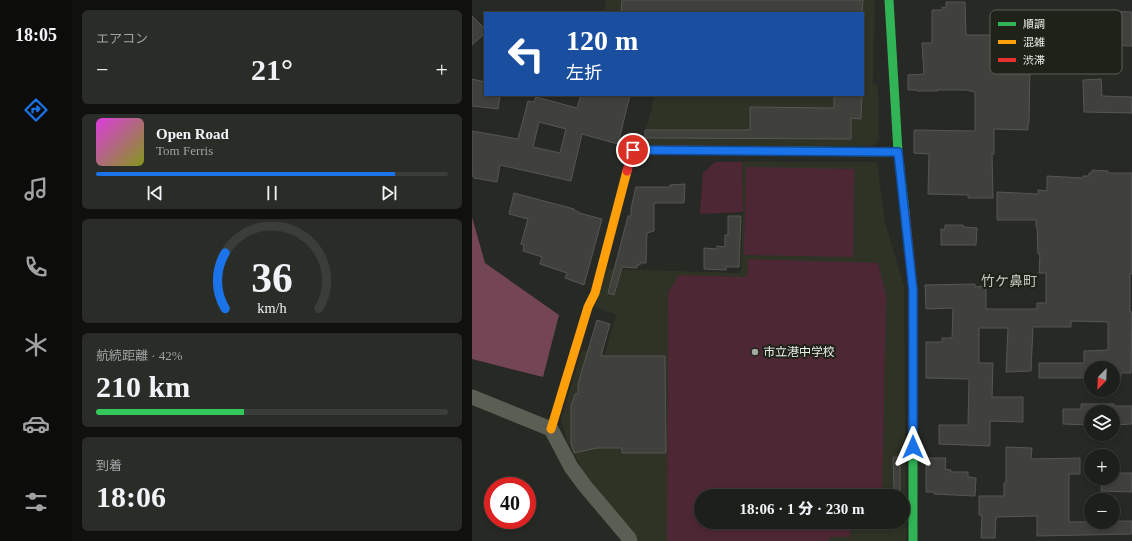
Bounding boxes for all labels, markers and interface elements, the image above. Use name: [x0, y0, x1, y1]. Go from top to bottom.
legend: [990, 10, 1122, 74]
text: 順調: [1023, 18, 1045, 30]
text: 18:05: [15, 25, 57, 45]
text: 120 m: [566, 25, 638, 56]
icon: left: [500, 28, 552, 80]
text: エアコン: [96, 31, 148, 46]
text: 混雑: [1023, 36, 1045, 48]
text: 21°: [251, 53, 293, 86]
text: 渋滞: [1023, 54, 1045, 66]
text: −: [96, 57, 108, 82]
text: +: [436, 57, 448, 82]
text: 左折: [566, 63, 602, 83]
icon: directions: [22, 96, 50, 124]
text: Open Road: [156, 126, 229, 142]
pin: [616, 133, 650, 167]
icon: arrive: [622, 139, 644, 161]
text: Tom Ferris: [156, 143, 213, 158]
icon: music: [22, 175, 50, 203]
icon: previous: [144, 182, 166, 204]
icon: pause: [261, 182, 283, 204]
icon: next: [378, 182, 400, 204]
icon: phone: [22, 253, 50, 281]
text: 36: [251, 254, 293, 300]
district label: 竹ケ鼻町: [981, 274, 1037, 289]
text: km/h: [257, 299, 287, 315]
icon: climate: [22, 331, 50, 359]
place label: 市立港中学校: [763, 345, 835, 359]
marker: 市立港中学校: [750, 347, 760, 357]
text: 航続距離 · 42%: [96, 348, 183, 363]
north arrow: [1084, 361, 1120, 397]
map controls: [1084, 361, 1120, 529]
text: 210 km: [96, 370, 190, 403]
button: layers: [1084, 405, 1120, 441]
icon: car: [22, 410, 50, 438]
position arrow: [892, 426, 934, 468]
button: +: [1084, 449, 1120, 485]
text: 到着: [96, 458, 122, 473]
speed limit sign: 40: [484, 477, 536, 529]
text: 18:06: [96, 480, 166, 513]
icon: filters: [22, 488, 50, 516]
button: −: [1084, 493, 1120, 529]
text: 18:06 · 1 分 · 230 m: [740, 501, 865, 517]

